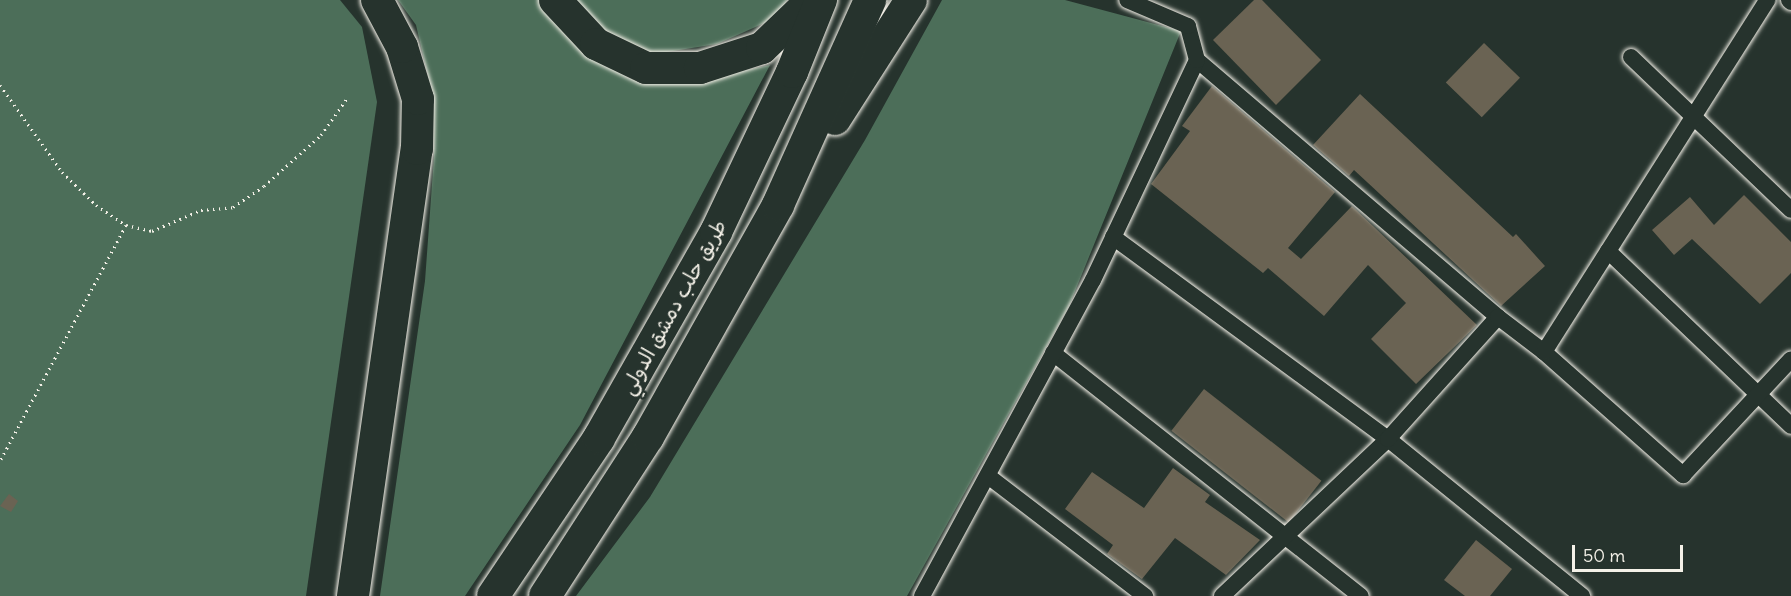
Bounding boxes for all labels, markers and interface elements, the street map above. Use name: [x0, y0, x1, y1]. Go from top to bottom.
street label: طريق حلب دمشق الدولي: [615, 215, 731, 399]
scale bar: [1575, 533, 1686, 571]
text: 50 m: [1583, 544, 1625, 567]

